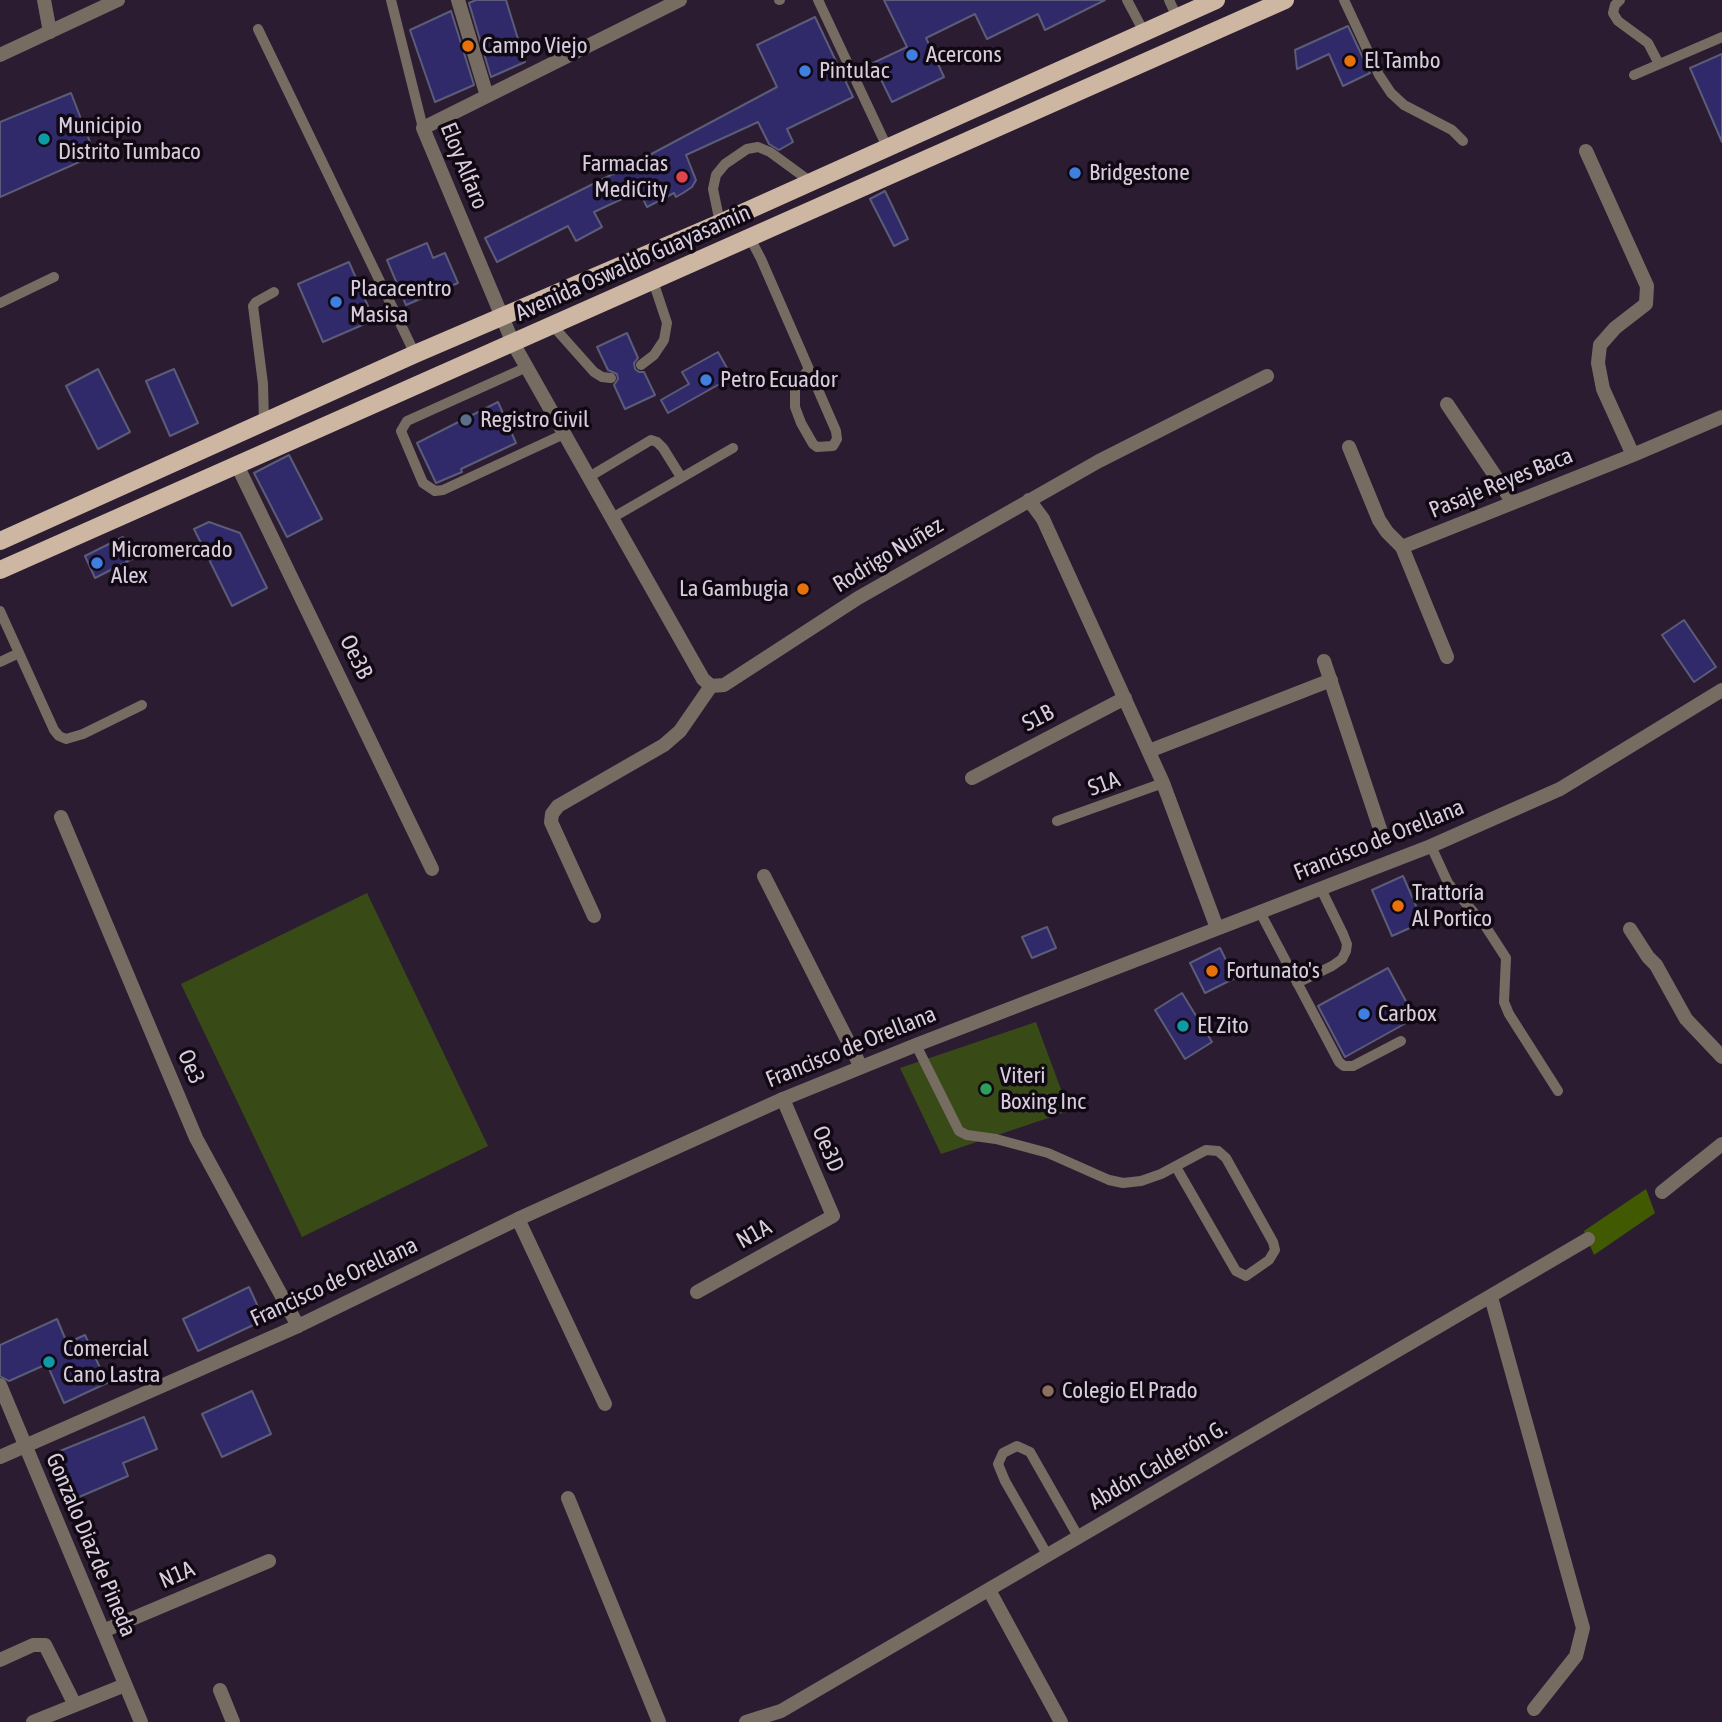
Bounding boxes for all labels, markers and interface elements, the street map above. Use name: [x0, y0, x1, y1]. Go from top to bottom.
place label: Campo Viejo: [482, 32, 588, 60]
marker: Campo Viejo: [460, 38, 476, 54]
place label: Acercons: [926, 41, 1002, 69]
marker: Acercons: [904, 47, 920, 63]
place label: El Tambo: [1364, 47, 1440, 75]
marker: El Tambo: [1342, 53, 1358, 69]
place label: Pintulac: [819, 57, 889, 85]
marker: Pintulac: [797, 63, 813, 79]
place label: Municipio Distrito Tumbaco: [58, 112, 201, 166]
street label: Eloy Alfaro: [434, 119, 494, 213]
marker: Municipio Distrito Tumbaco: [36, 131, 52, 147]
place label: Farmacias MediCity: [582, 150, 668, 204]
place label: Bridgestone: [1089, 159, 1190, 187]
marker: Bridgestone: [1067, 165, 1083, 181]
marker: Farmacias MediCity: [674, 169, 690, 185]
street label: Avenida Oswaldo Guayasamín: [511, 199, 755, 327]
place label: Placacentro Masisa: [350, 275, 452, 329]
marker: Placacentro Masisa: [328, 294, 344, 310]
place label: Petro Ecuador: [720, 366, 837, 394]
marker: Petro Ecuador: [698, 372, 714, 388]
place label: Registro Civil: [480, 406, 589, 434]
marker: Registro Civil: [458, 412, 474, 428]
street label: Pasaje Reyes Baca: [1425, 442, 1577, 524]
street label: Rodrigo Nuñez: [828, 511, 948, 599]
place label: Micromercado Alex: [111, 536, 233, 590]
marker: Micromercado Alex: [89, 555, 105, 571]
place label: La Gambugia: [679, 575, 789, 603]
marker: La Gambugia: [795, 581, 811, 597]
street label: Oe3B: [334, 630, 378, 684]
street label: S1B: [1018, 698, 1058, 738]
street label: S1A: [1084, 766, 1124, 802]
street label: Francisco de Orellana: [1290, 793, 1468, 887]
place label: Trattoría Al Portico: [1412, 879, 1492, 933]
marker: Trattoría Al Portico: [1390, 898, 1406, 914]
place label: Fortunato's: [1226, 957, 1320, 985]
marker: Fortunato's: [1204, 963, 1220, 979]
street label: Francisco de Orellana: [762, 1000, 940, 1094]
place label: Carbox: [1378, 1000, 1437, 1028]
marker: Carbox: [1356, 1006, 1372, 1022]
place label: El Zito: [1197, 1012, 1249, 1040]
marker: El Zito: [1175, 1018, 1191, 1034]
street label: Oe3: [172, 1046, 210, 1088]
place label: Viteri Boxing Inc: [1000, 1062, 1086, 1116]
marker: Viteri Boxing Inc: [978, 1081, 994, 1097]
street label: Oe3D: [806, 1122, 850, 1176]
street label: N1A: [732, 1213, 776, 1255]
street label: Francisco de Orellana: [246, 1231, 422, 1333]
place label: Comercial Cano Lastra: [63, 1335, 161, 1389]
marker: Comercial Cano Lastra: [41, 1354, 57, 1370]
place label: Colegio El Prado: [1062, 1377, 1198, 1405]
marker: Colegio El Prado: [1040, 1383, 1056, 1399]
street label: Abdón Calderón G.: [1084, 1414, 1232, 1516]
street label: Gonzalo Diaz de Pineda: [40, 1449, 142, 1641]
street label: N1A: [155, 1555, 199, 1595]

